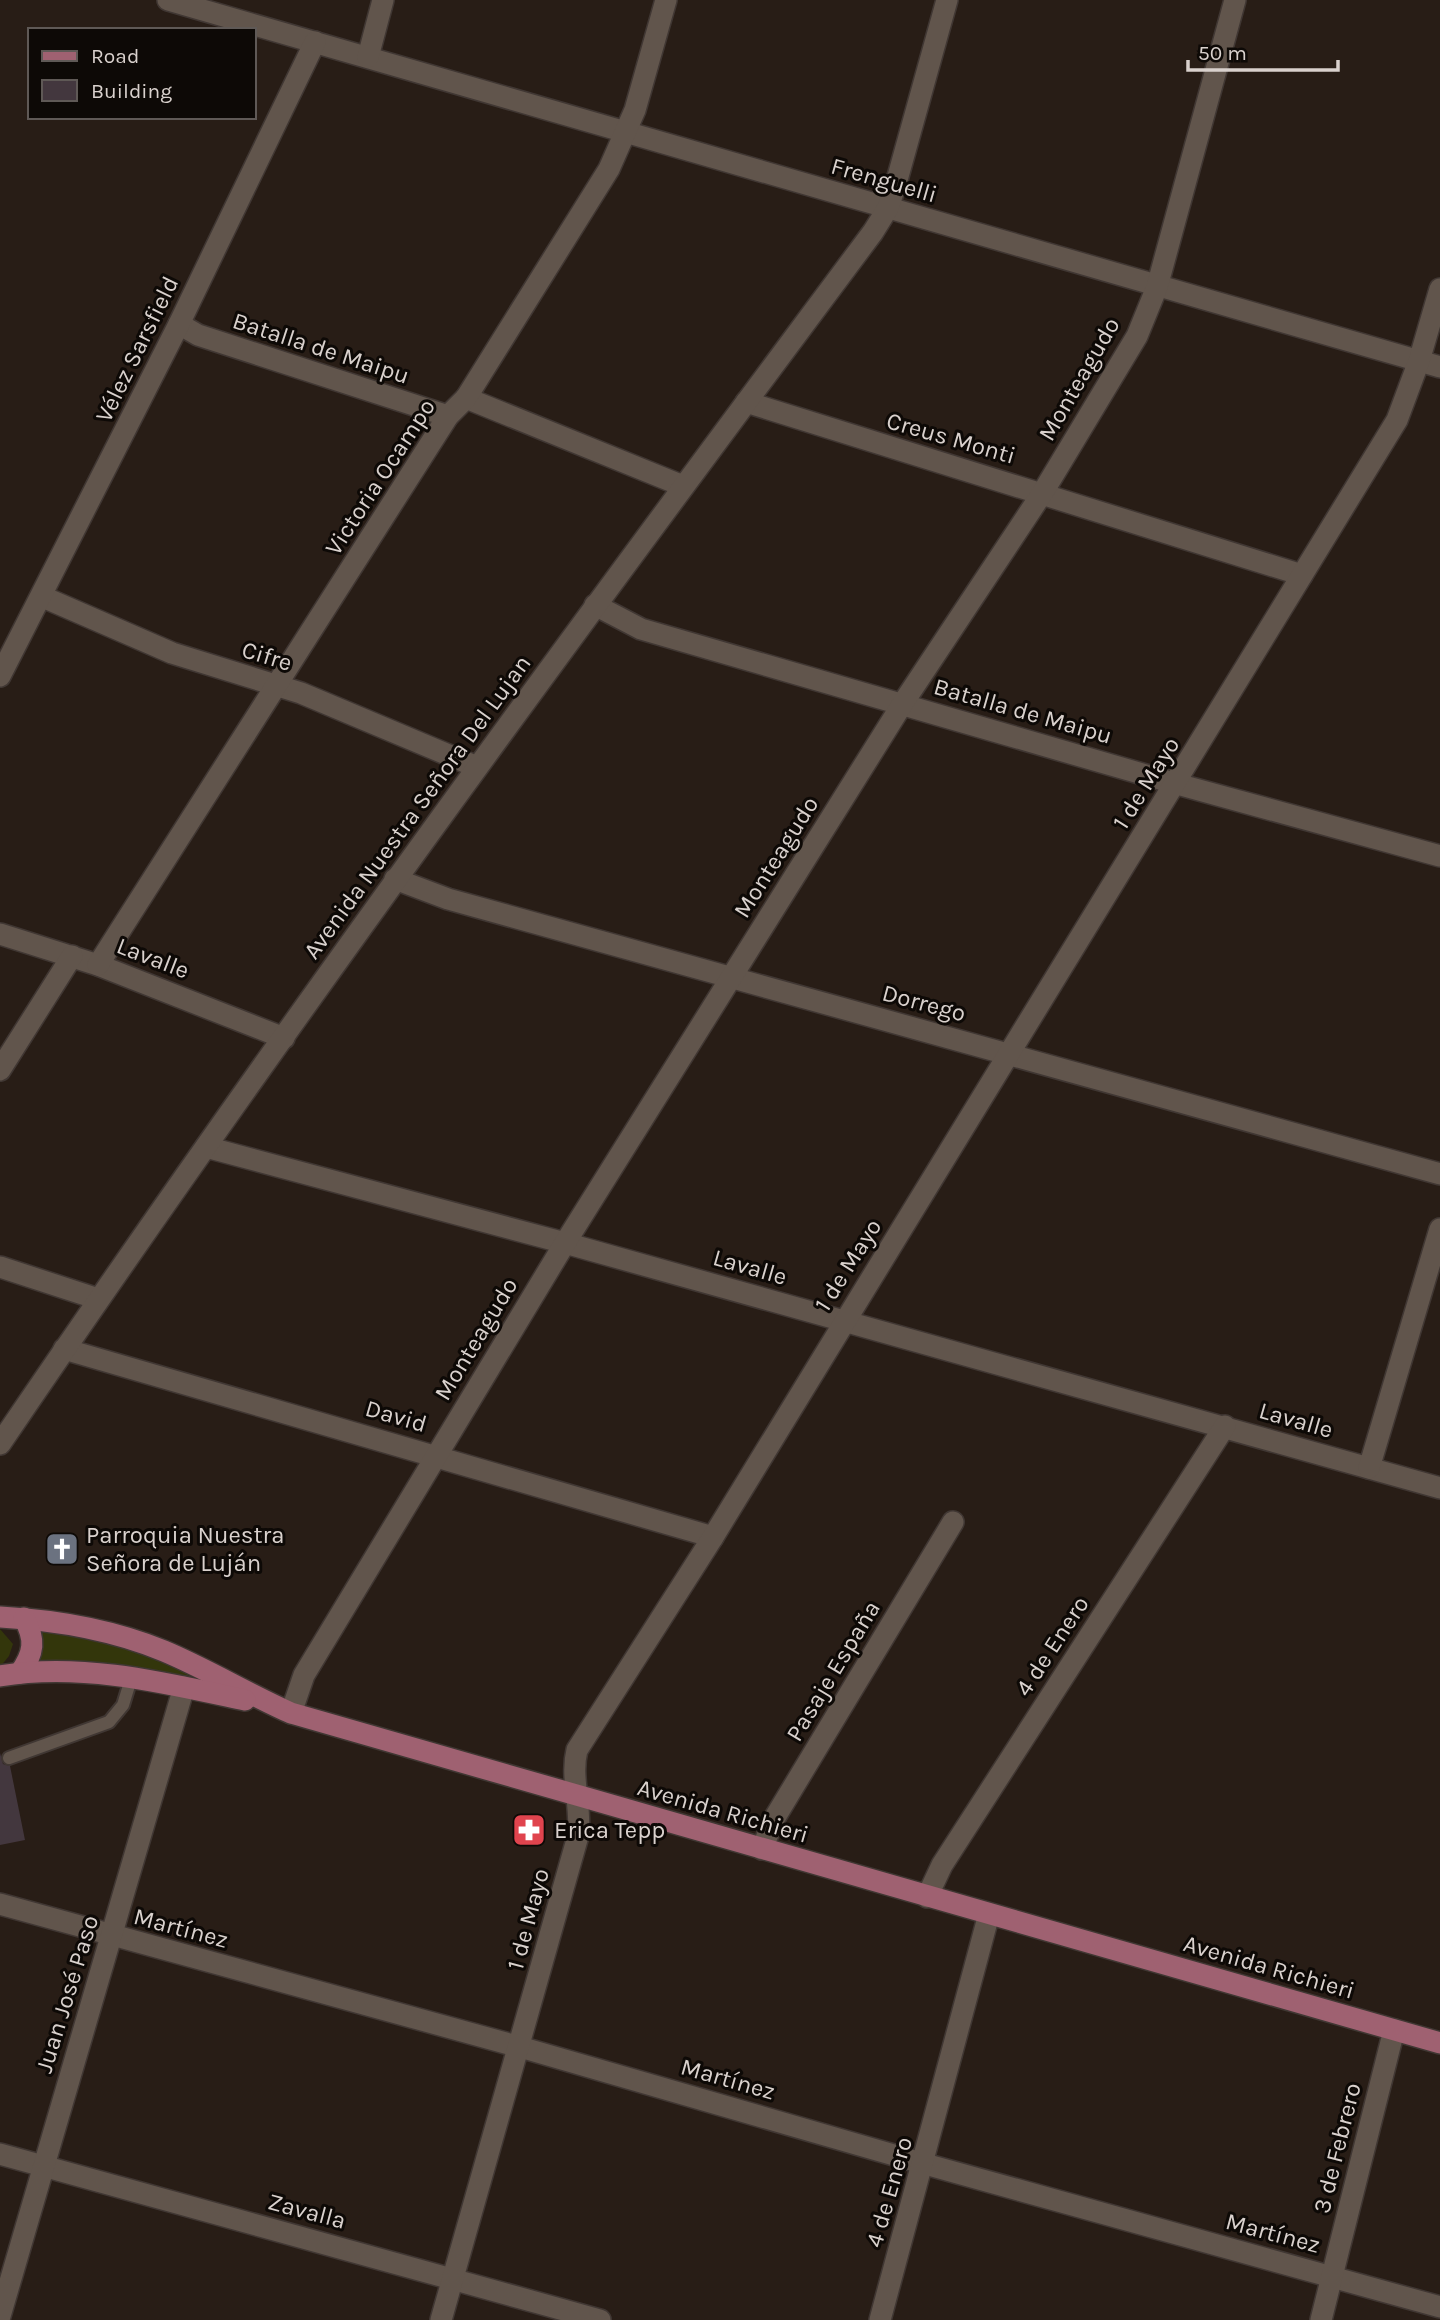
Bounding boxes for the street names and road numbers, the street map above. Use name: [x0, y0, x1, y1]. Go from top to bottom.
street label: Frenguelli: [828, 152, 940, 208]
street label: Vélez Sarsfield: [90, 271, 184, 427]
street label: Batalla de Maipu: [229, 306, 413, 390]
street label: Monteagudo: [1032, 312, 1126, 446]
street label: Victoria Ocampo: [319, 394, 441, 560]
street label: Creus Monti: [883, 406, 1019, 470]
street label: Cifre: [238, 635, 296, 677]
street label: Avenida Nuestra Señora Del Lujan: [297, 650, 537, 964]
street label: Batalla de Maipu: [931, 672, 1115, 750]
street label: 1 de Mayo: [1107, 732, 1185, 834]
street label: Monteagudo: [728, 791, 824, 923]
street label: Lavalle: [113, 931, 193, 985]
street label: Dorrego: [879, 978, 969, 1028]
street label: 1 de Mayo: [809, 1214, 887, 1316]
street label: Lavalle: [710, 1243, 790, 1291]
street label: Monteagudo: [428, 1273, 524, 1405]
street label: David: [362, 1394, 430, 1438]
street label: Lavalle: [1256, 1396, 1336, 1444]
street label: 4 de Enero: [1009, 1591, 1095, 1701]
street label: Pasaje España: [780, 1596, 886, 1746]
street label: Avenida Richieri: [634, 1773, 812, 1849]
street label: 1 de Mayo: [501, 1865, 555, 1973]
street label: Martínez: [131, 1902, 231, 1954]
street label: Juan José Paso: [30, 1912, 104, 2076]
street label: Avenida Richieri: [1180, 1929, 1358, 2005]
street label: Martínez: [678, 2052, 778, 2106]
street label: 3 de Febrero: [1307, 2080, 1367, 2216]
street label: 4 de Enero: [860, 2134, 918, 2250]
street label: Zavalla: [265, 2187, 349, 2235]
street label: Martínez: [1223, 2207, 1323, 2259]

